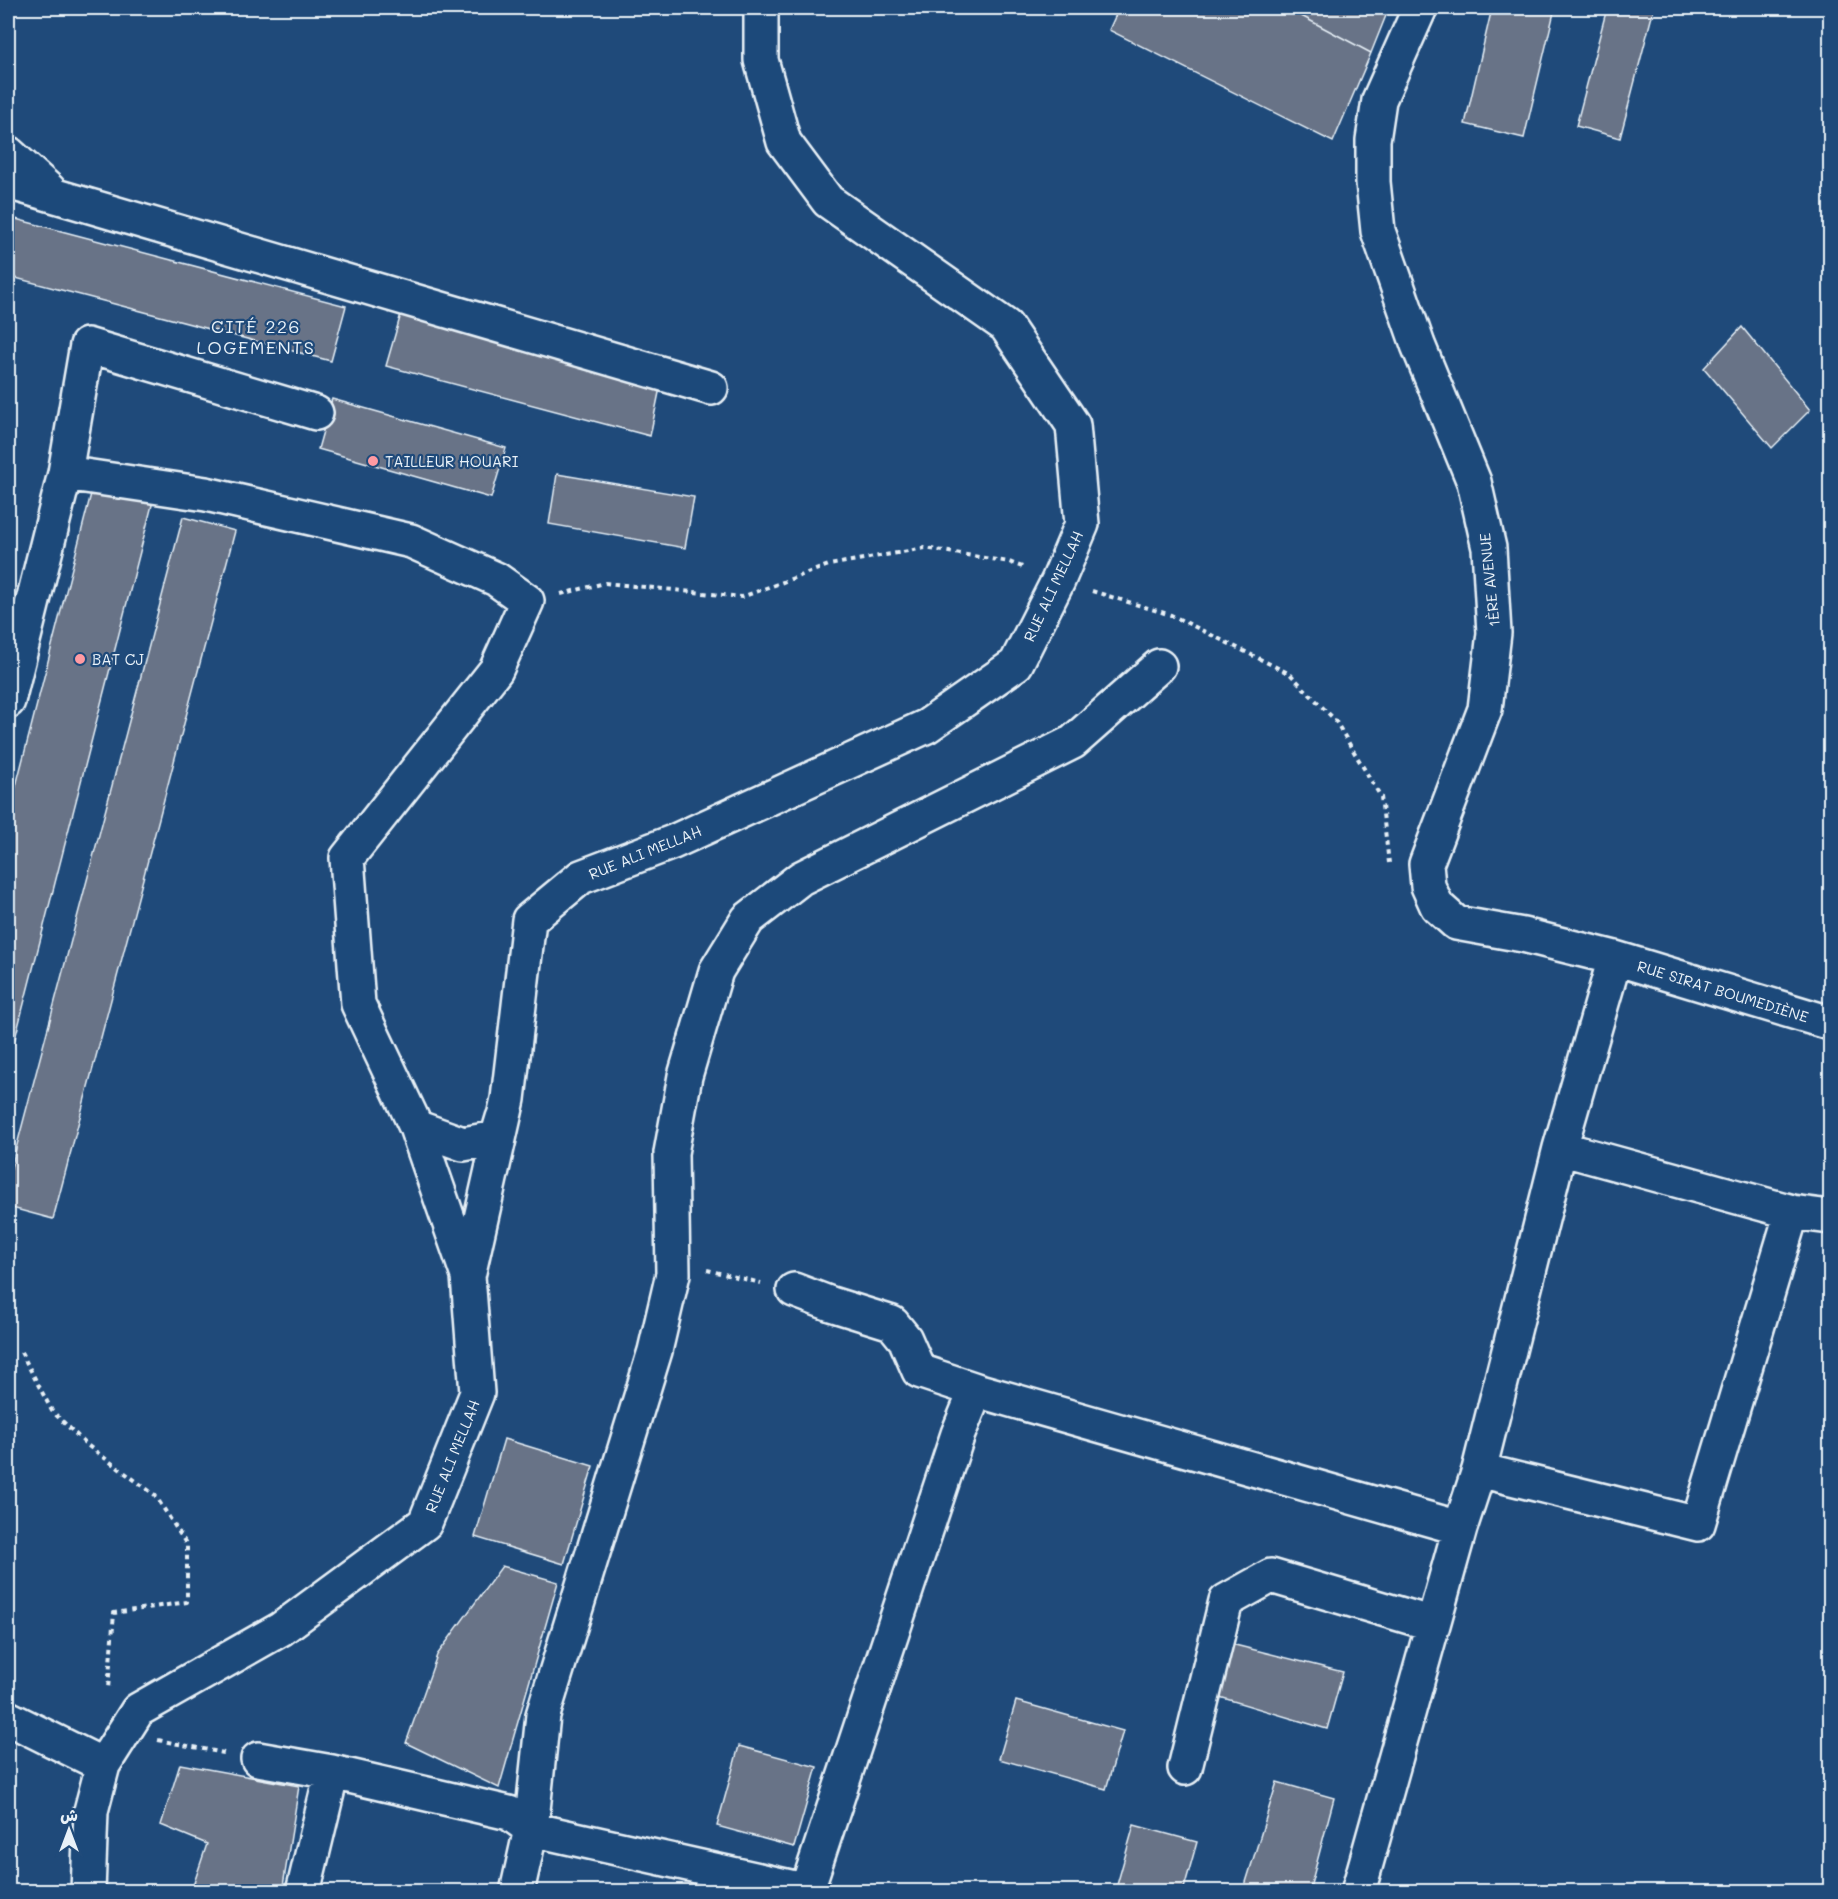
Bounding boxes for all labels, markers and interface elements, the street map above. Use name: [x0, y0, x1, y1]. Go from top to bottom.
district label: CITÉ 226 LOGEMENTS: [197, 314, 315, 359]
place label: TAILLEUR HOUARI: [385, 451, 519, 471]
marker: TAILLEUR HOUARI: [366, 454, 380, 468]
street label: RUE ALI MELLAH: [1019, 527, 1087, 645]
street label: 1ÈRE AVENUE: [1474, 532, 1504, 628]
place label: BAT CJ: [92, 649, 145, 669]
marker: BAT CJ: [73, 652, 87, 666]
street label: RUE ALI MELLAH: [586, 820, 704, 884]
street label: RUE SIRAT BOUMEDIÈNE: [1635, 955, 1811, 1027]
street label: RUE ALI MELLAH: [420, 1397, 484, 1515]
north arrow: [39, 1800, 99, 1860]
text: ش: [60, 1804, 78, 1825]

